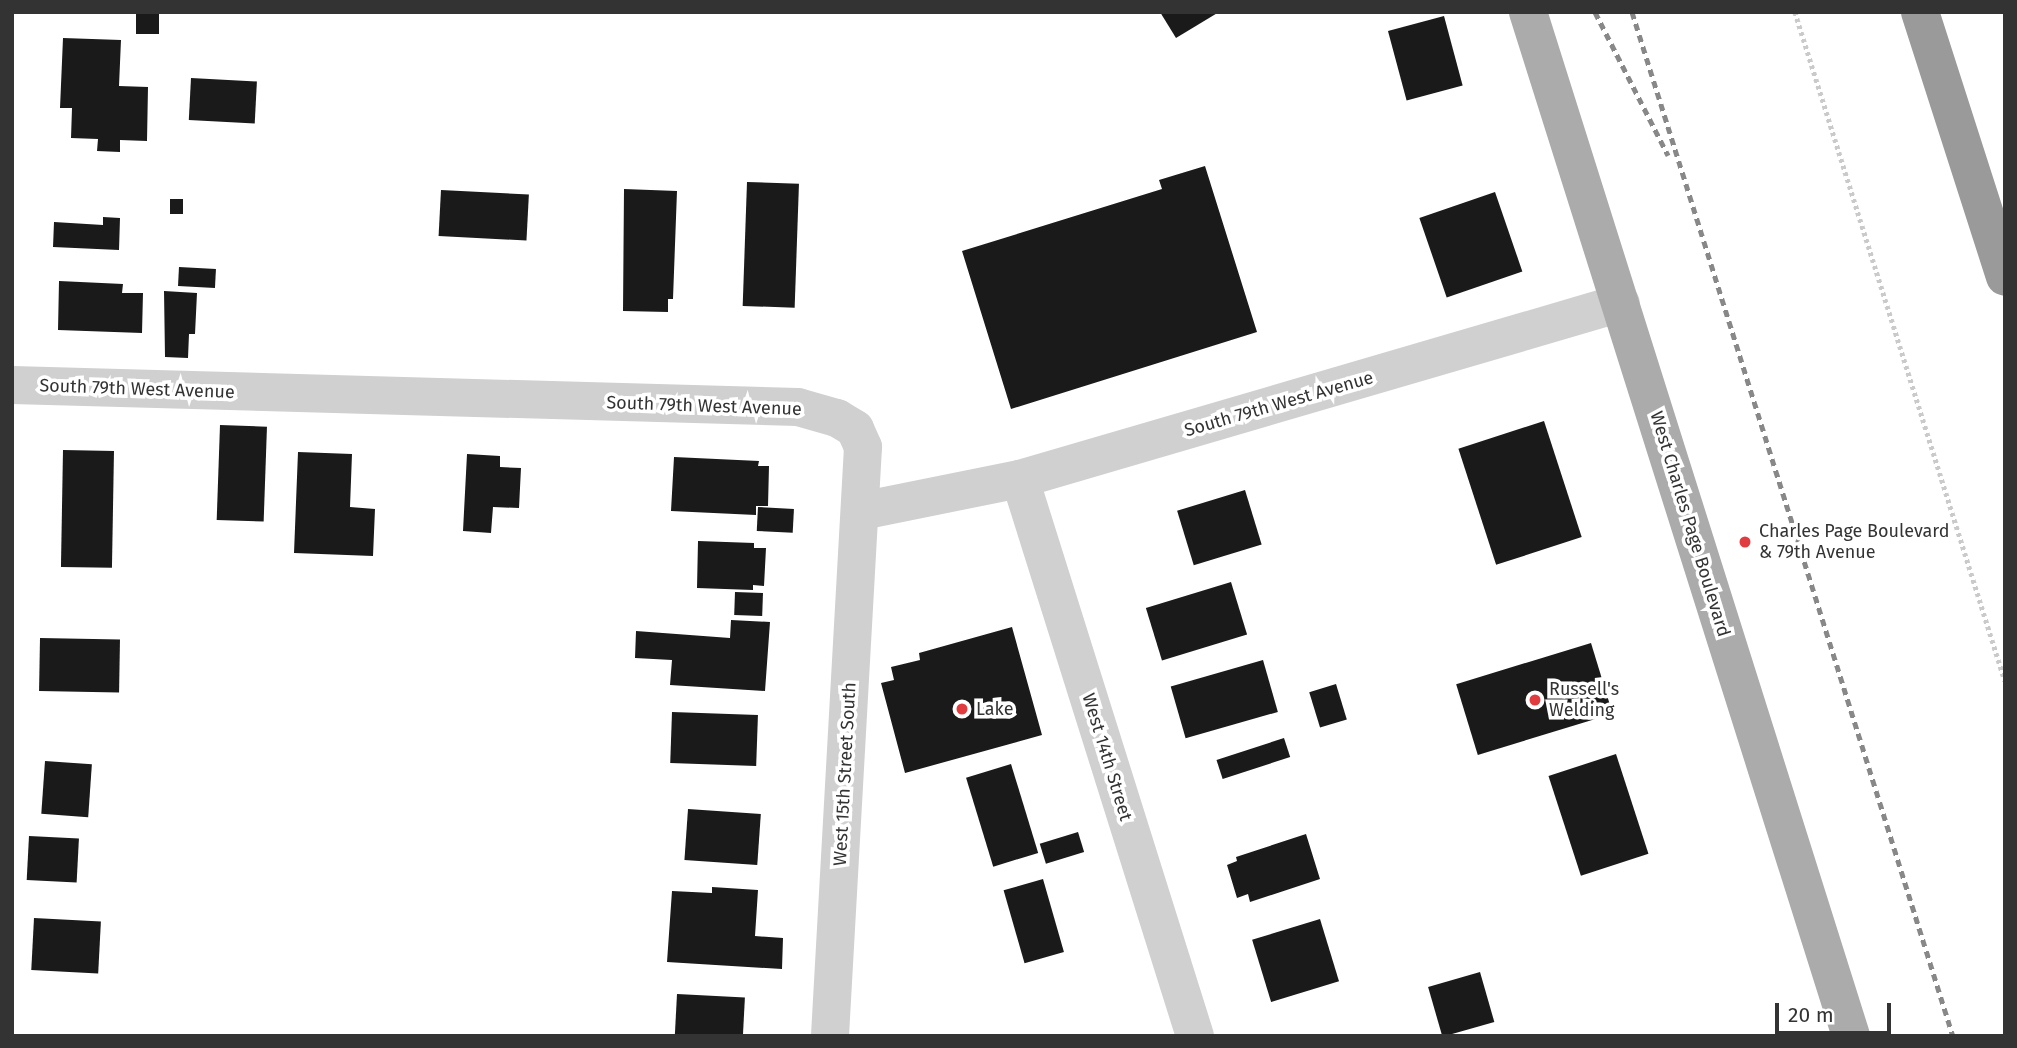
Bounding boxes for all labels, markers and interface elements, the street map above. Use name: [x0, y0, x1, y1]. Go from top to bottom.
street label: South 79th West Avenue: [1182, 367, 1376, 441]
street label: South 79th West Avenue: [39, 375, 235, 403]
street label: South 79th West Avenue: [606, 392, 802, 420]
street label: West Charles Page Boulevard: [1645, 409, 1735, 639]
place label: Charles Page Boulevard & 79th Avenue: [1759, 521, 1949, 564]
marker: Charles Page Boulevard & 79th Avenue: [1737, 534, 1753, 550]
place label: Russell's Welding: [1549, 679, 1619, 722]
street label: West 15th Street South: [829, 682, 861, 866]
street label: West 14th Street: [1077, 691, 1137, 823]
marker: Russell's Welding: [1527, 692, 1543, 708]
place label: Lake: [976, 698, 1013, 720]
marker: Lake: [954, 701, 970, 717]
scale bar: [1779, 988, 1895, 1032]
text: 20 m: [1788, 1002, 1834, 1028]

